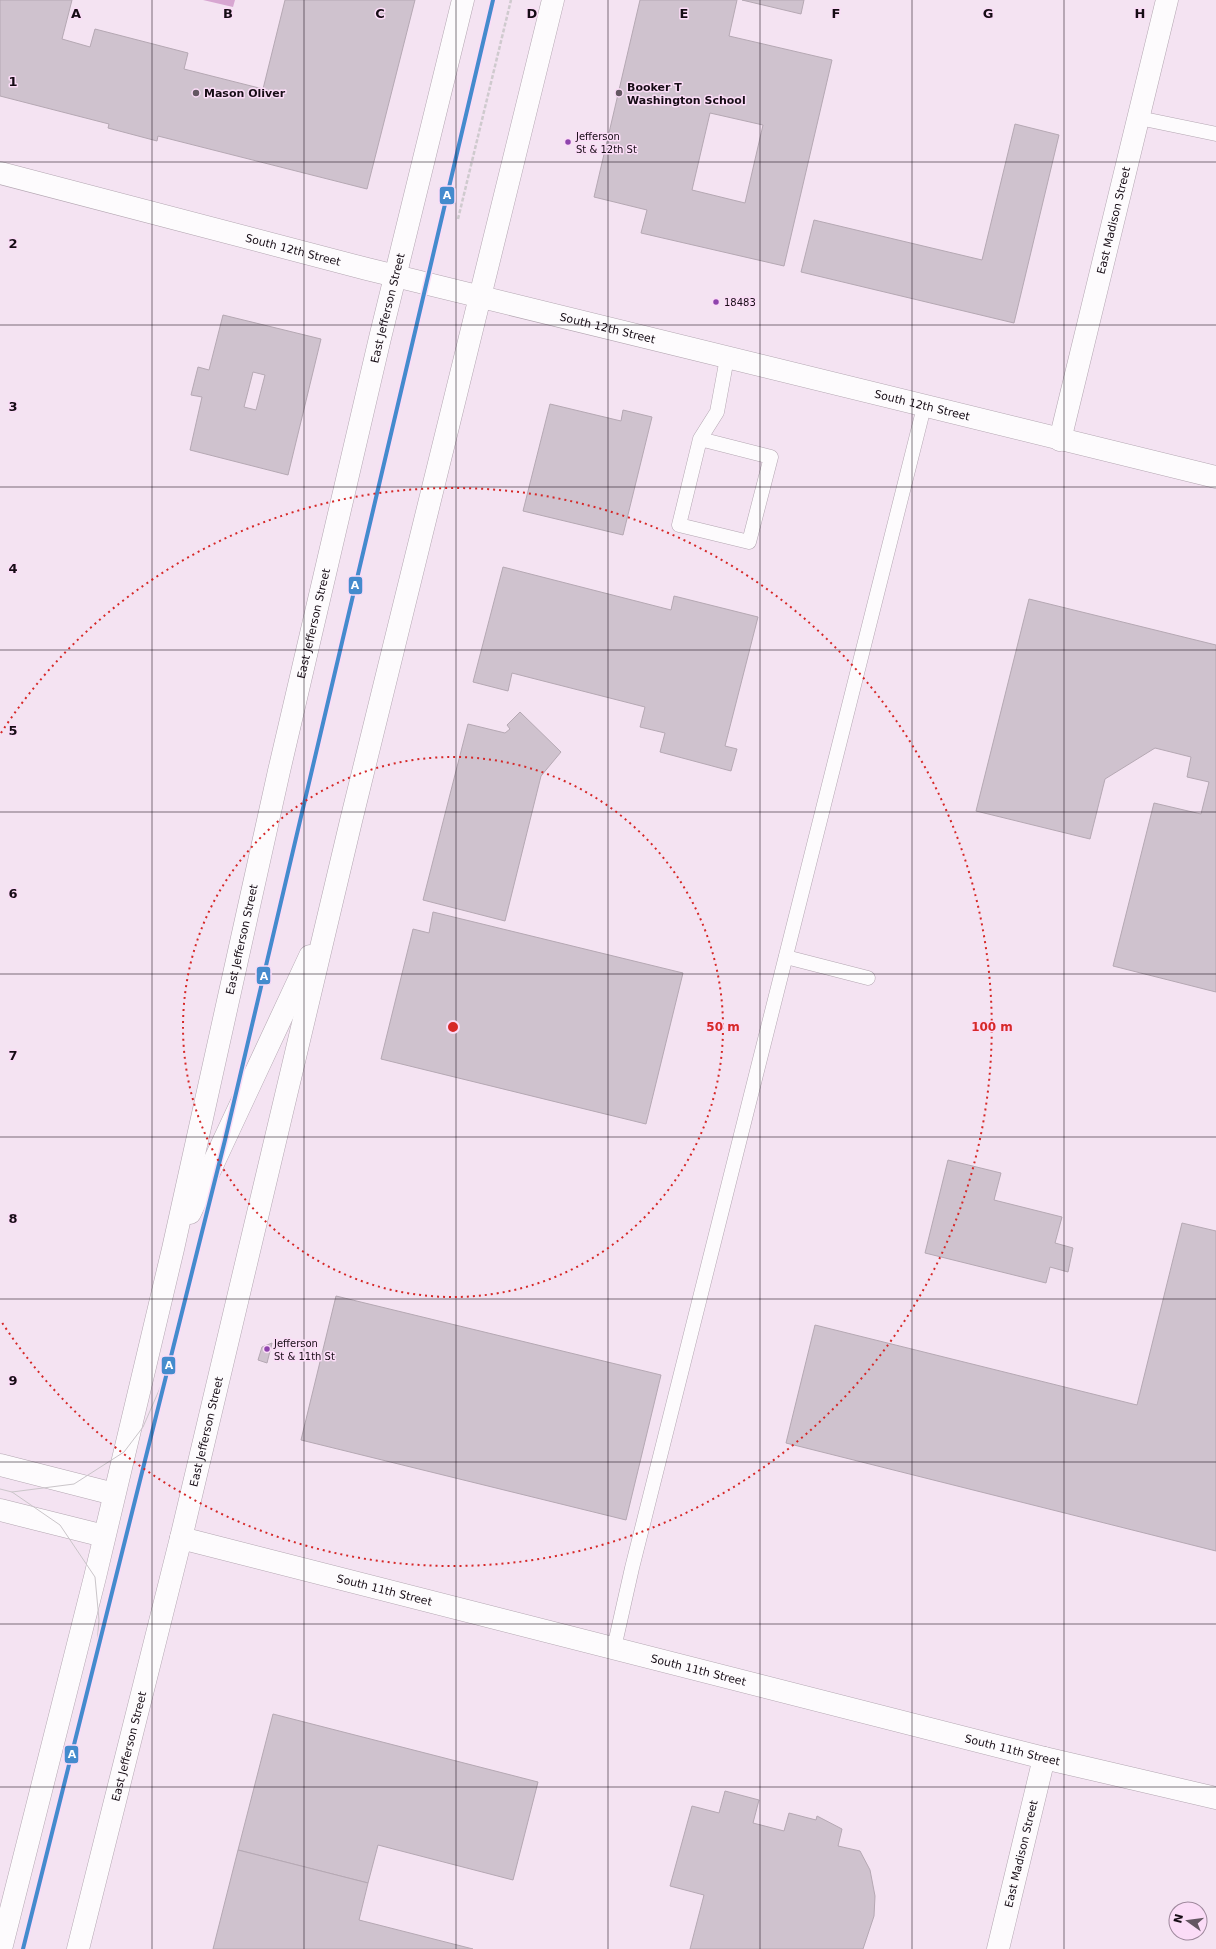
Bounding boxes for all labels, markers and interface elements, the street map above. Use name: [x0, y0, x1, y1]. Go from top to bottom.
text: A: [71, 6, 81, 21]
text: B: [223, 6, 233, 21]
text: C: [375, 6, 385, 21]
text: D: [527, 6, 538, 21]
text: E: [680, 6, 688, 21]
text: F: [832, 6, 840, 21]
text: G: [983, 6, 993, 21]
text: H: [1135, 6, 1145, 21]
text: 1: [8, 74, 18, 89]
place label: Booker T Washington School: [627, 81, 746, 107]
place label: Mason Oliver: [204, 87, 286, 100]
marker: Mason Oliver: [191, 88, 201, 98]
marker: Booker T Washington School: [614, 88, 624, 98]
place label: Jefferson St & 12th St: [575, 131, 637, 155]
marker: Jefferson St & 12th St: [563, 137, 573, 147]
street label: East Madison Street: [1094, 165, 1133, 275]
line badge: A: [439, 186, 455, 205]
text: A: [443, 189, 452, 202]
street label: South 12th Street: [244, 231, 343, 269]
text: 2: [8, 236, 18, 251]
street label: East Jefferson Street: [368, 251, 407, 364]
marker: 18483: [711, 297, 721, 307]
place label: 18483: [724, 297, 756, 308]
street label: South 12th Street: [558, 310, 657, 346]
street label: South 12th Street: [873, 387, 972, 423]
text: 3: [8, 399, 18, 414]
text: 4: [8, 561, 18, 576]
street label: East Jefferson Street: [294, 566, 333, 680]
line badge: A: [348, 576, 363, 595]
text: A: [351, 579, 360, 592]
text: 5: [8, 723, 18, 738]
street label: East Jefferson Street: [223, 882, 260, 996]
text: 6: [8, 886, 18, 901]
line badge: A: [256, 966, 271, 985]
text: A: [260, 970, 269, 983]
centre of rings: [446, 1020, 460, 1034]
text: 50 m: [706, 1020, 740, 1034]
text: 100 m: [971, 1020, 1013, 1034]
text: 7: [8, 1048, 18, 1063]
text: 8: [8, 1211, 18, 1226]
place label: Jefferson St & 11th St: [273, 1338, 335, 1362]
marker: Jefferson St & 11th St: [262, 1344, 272, 1354]
line badge: A: [161, 1356, 176, 1375]
text: A: [165, 1359, 174, 1372]
text: 9: [8, 1373, 18, 1388]
street label: East Jefferson Street: [187, 1375, 226, 1488]
street label: South 11th Street: [335, 1571, 434, 1608]
street label: South 11th Street: [649, 1652, 748, 1688]
street label: East Jefferson Street: [109, 1689, 149, 1802]
street label: South 11th Street: [963, 1732, 1062, 1768]
line badge: A: [64, 1745, 79, 1764]
text: A: [68, 1748, 77, 1761]
street label: East Madison Street: [1002, 1798, 1040, 1909]
north arrow: [1168, 1901, 1208, 1941]
text: N: [1171, 1913, 1186, 1925]

